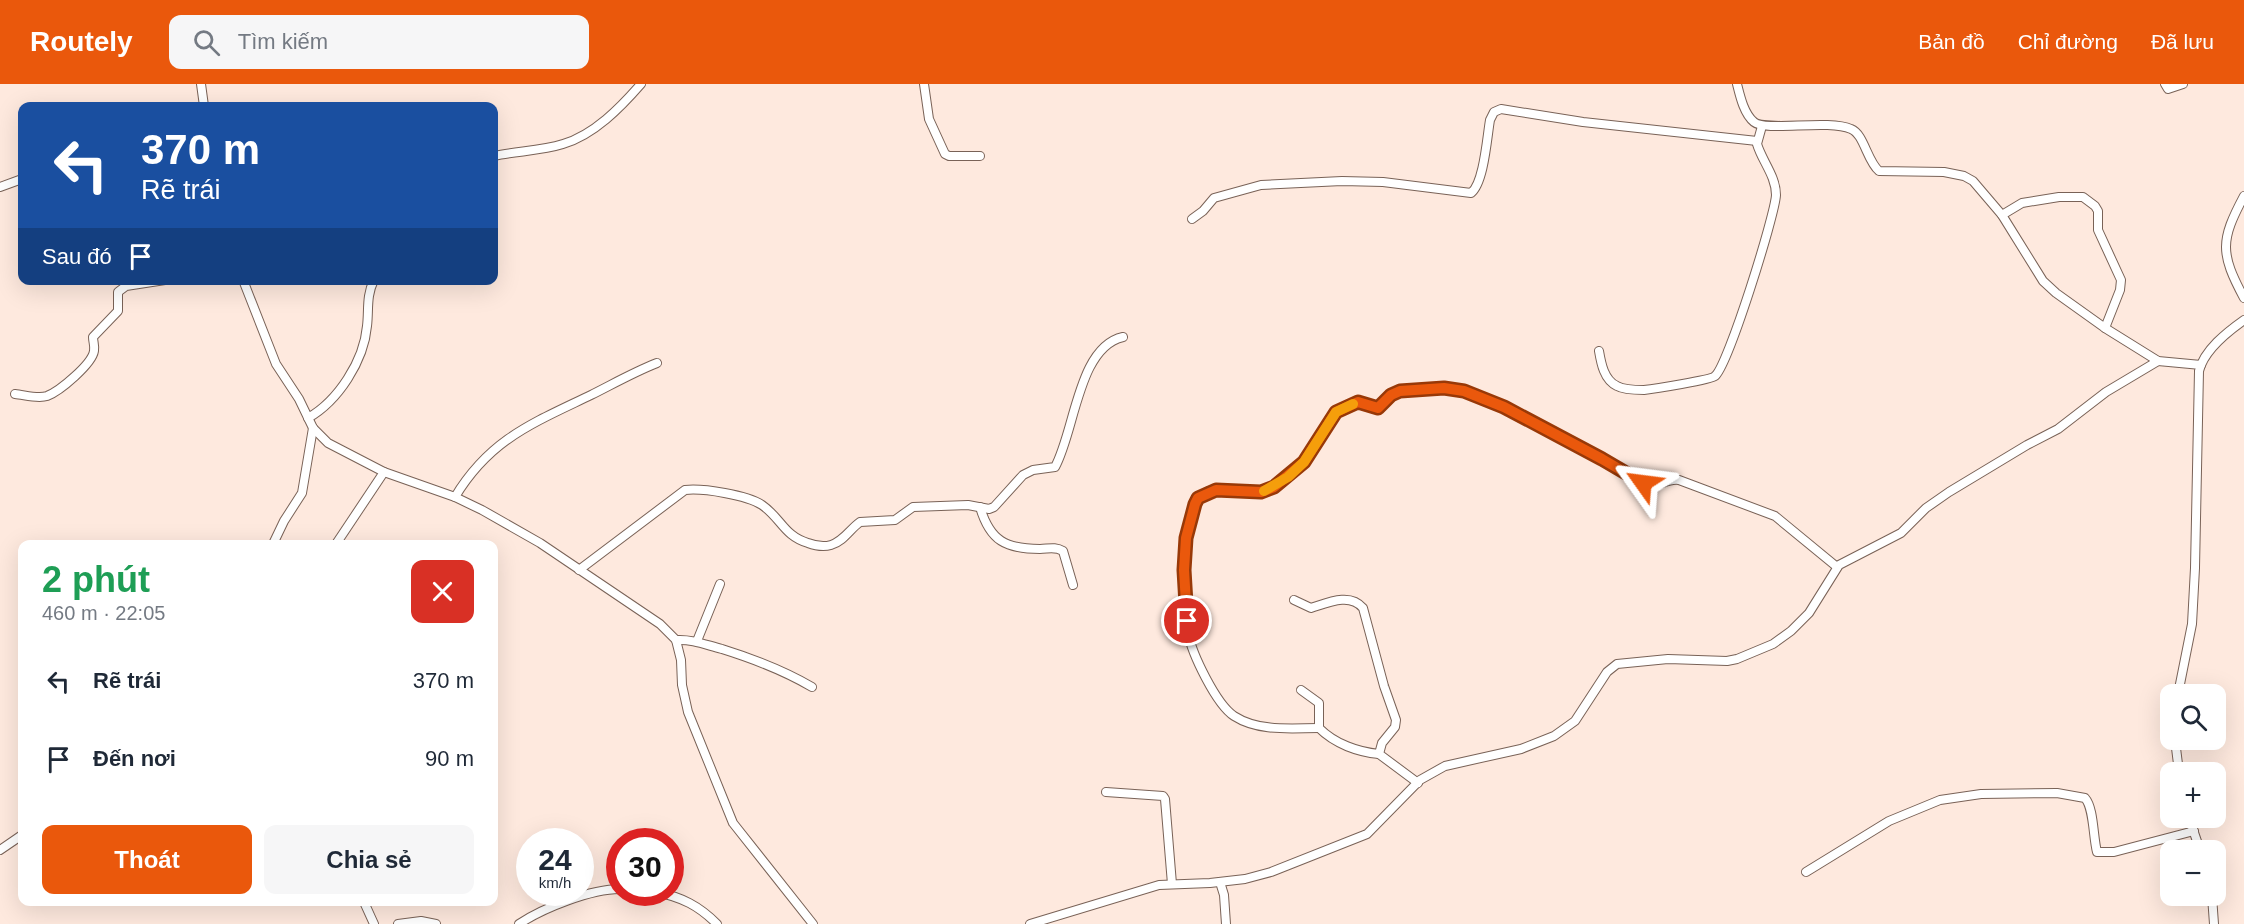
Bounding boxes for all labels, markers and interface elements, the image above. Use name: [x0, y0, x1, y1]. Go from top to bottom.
search box: [169, 15, 589, 69]
text: Routely: [30, 26, 133, 57]
icon: search: [190, 26, 223, 59]
text: Tìm kiếm: [238, 29, 328, 54]
text: Bản đồ: [1918, 30, 1985, 53]
text: Chỉ đường: [2018, 30, 2118, 53]
text: Đã lưu: [2151, 30, 2214, 53]
icon: left: [42, 126, 120, 204]
text: 370 m: [141, 126, 260, 173]
text: Rẽ trái: [141, 175, 221, 205]
icon: arrive: [124, 240, 157, 273]
text: Sau đó: [42, 244, 112, 269]
position arrow: [1611, 451, 1675, 515]
text: 2 phút: [42, 559, 150, 600]
button: close: [411, 560, 474, 623]
pin: [1161, 595, 1212, 646]
text: 460 m · 22:05: [42, 602, 165, 624]
icon: arrive: [1170, 604, 1203, 637]
icon: left: [42, 665, 75, 698]
text: Rẽ trái: [93, 668, 161, 693]
text: 370 m: [413, 668, 474, 693]
map controls: [2160, 684, 2226, 906]
button: search: [2160, 684, 2226, 750]
icon: arrive: [42, 743, 75, 776]
text: Đến nơi: [93, 746, 176, 771]
text: 90 m: [425, 746, 474, 771]
button: +: [2160, 762, 2226, 828]
button: Thoát: [42, 825, 252, 894]
button: Chia sẻ: [264, 825, 474, 894]
speed limit sign: 30: [606, 828, 684, 906]
button: −: [2160, 840, 2226, 906]
text: 24: [538, 843, 572, 876]
text: km/h: [539, 874, 571, 891]

